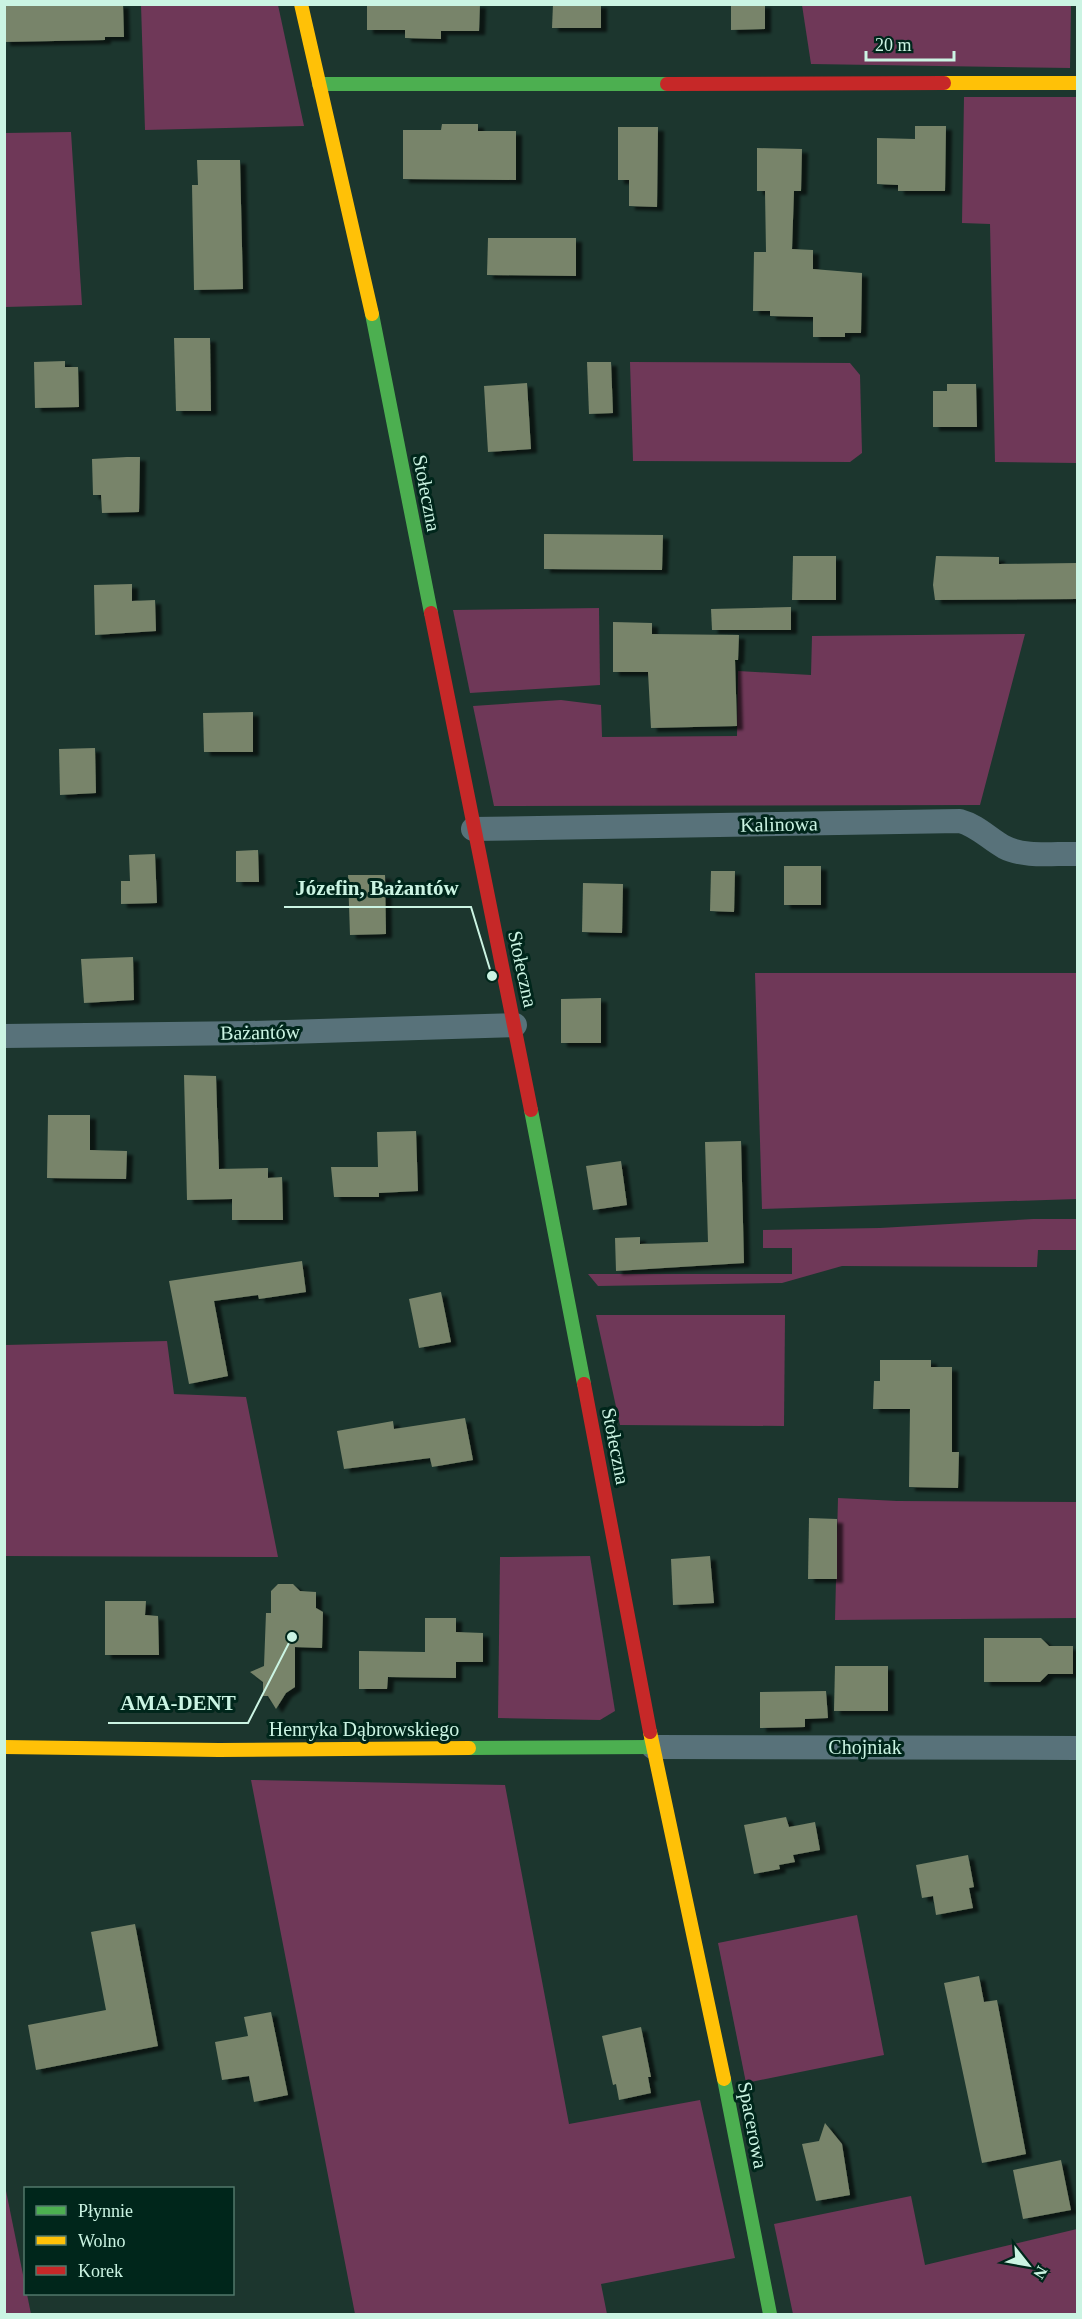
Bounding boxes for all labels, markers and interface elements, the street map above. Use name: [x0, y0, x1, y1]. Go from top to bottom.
scale bar: [866, 24, 954, 62]
text: 20 m: [875, 35, 912, 55]
street label: Stołeczna: [409, 453, 445, 533]
street label: Kalinowa: [740, 812, 818, 836]
callout: Józefin, Bażantów: [284, 868, 471, 907]
text: Józefin, Bażantów: [295, 876, 459, 900]
street label: Stołeczna: [504, 929, 542, 1009]
street label: Bażantów: [220, 1020, 301, 1044]
street label: Stołeczna: [598, 1406, 634, 1486]
callout: AMA-DENT: [108, 1684, 248, 1723]
text: AMA-DENT: [120, 1691, 236, 1715]
street label: Henryka Dąbrowskiego: [269, 1718, 459, 1741]
street label: Chojniak: [828, 1736, 902, 1759]
street label: Spacerowa: [733, 2080, 772, 2170]
legend: [24, 2187, 234, 2295]
text: Płynnie: [78, 2201, 133, 2221]
text: Wolno: [78, 2231, 126, 2251]
north arrow: [998, 2235, 1058, 2295]
text: Korek: [78, 2261, 123, 2281]
text: N: [1030, 2263, 1051, 2282]

